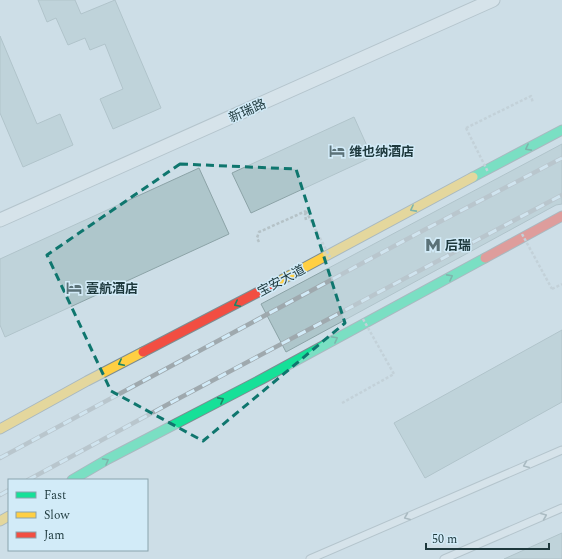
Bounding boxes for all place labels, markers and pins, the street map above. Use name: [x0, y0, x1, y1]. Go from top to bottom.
hotel icon: 维也纳酒店: [328, 142, 346, 160]
place label: 维也纳酒店: [349, 142, 414, 162]
metro station icon: 后瑞: [424, 236, 442, 254]
place label: 后瑞: [445, 236, 471, 256]
hotel icon: 壹航酒店: [65, 279, 83, 297]
place label: 壹航酒店: [86, 279, 138, 299]

